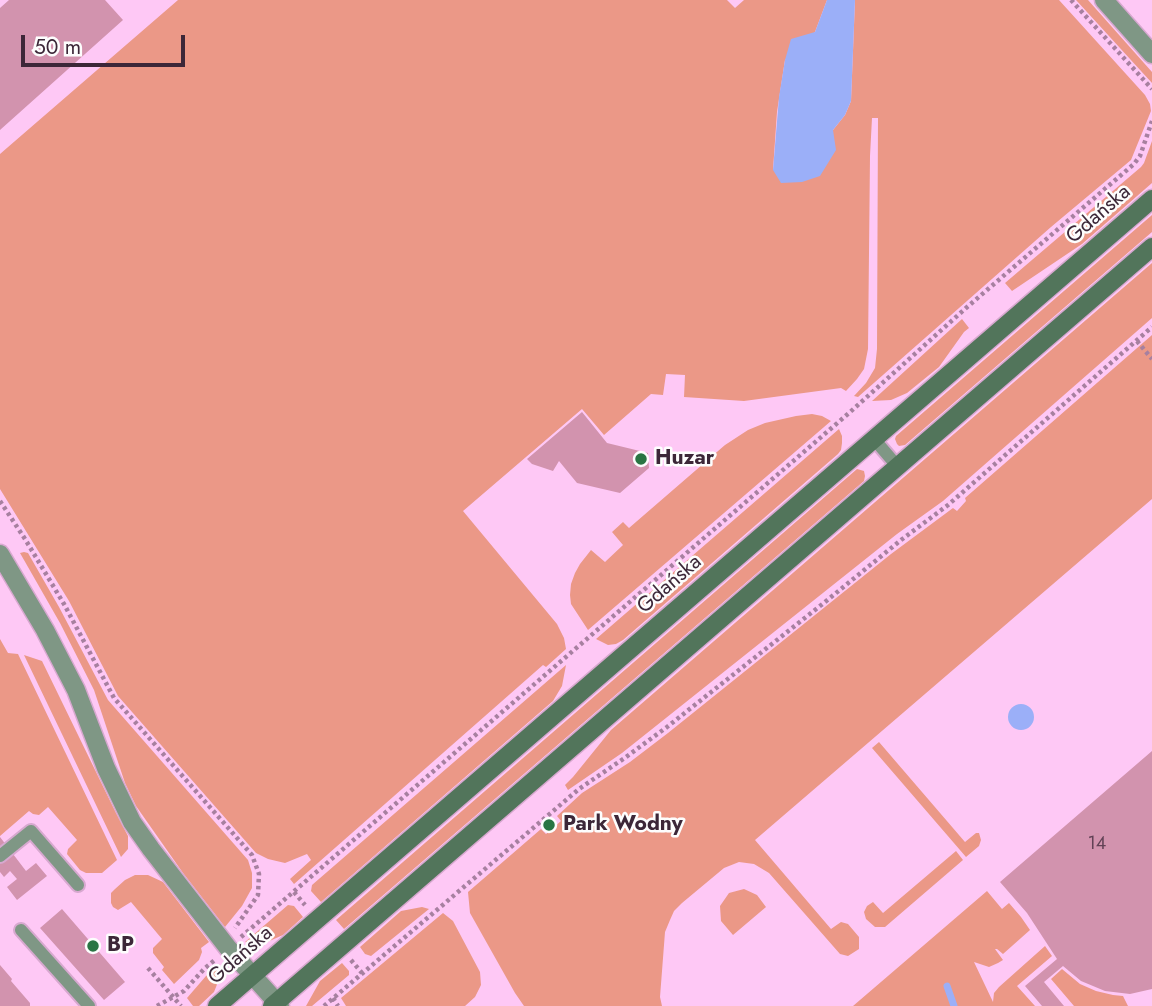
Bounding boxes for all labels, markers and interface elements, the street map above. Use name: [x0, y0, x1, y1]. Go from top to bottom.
scale bar: [24, 21, 189, 65]
text: 50 m: [34, 32, 81, 62]
street label: Gdańska: [1062, 180, 1136, 250]
place label: Huzar: [655, 446, 714, 472]
marker: Huzar: [633, 451, 649, 467]
street label: Gdańska: [633, 550, 707, 620]
place label: Park Wodny: [563, 812, 683, 838]
marker: Park Wodny: [541, 817, 557, 833]
house number: 14: [1088, 834, 1106, 856]
street label: Gdańska: [204, 921, 278, 991]
place label: BP: [107, 933, 134, 959]
marker: BP: [85, 938, 101, 954]

